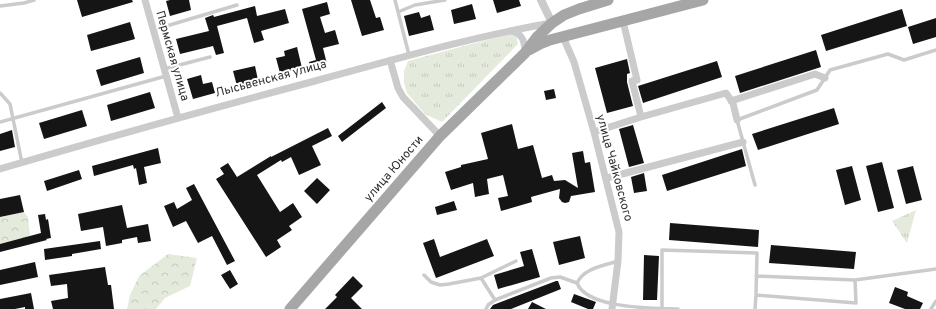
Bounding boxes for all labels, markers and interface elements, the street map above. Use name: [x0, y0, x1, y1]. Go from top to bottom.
street label: Пермская улица: [151, 9, 193, 103]
street label: Лысьвенская улица: [214, 56, 328, 102]
street label: улица Чайковского: [592, 113, 636, 224]
street label: улица Юности: [361, 133, 427, 205]

